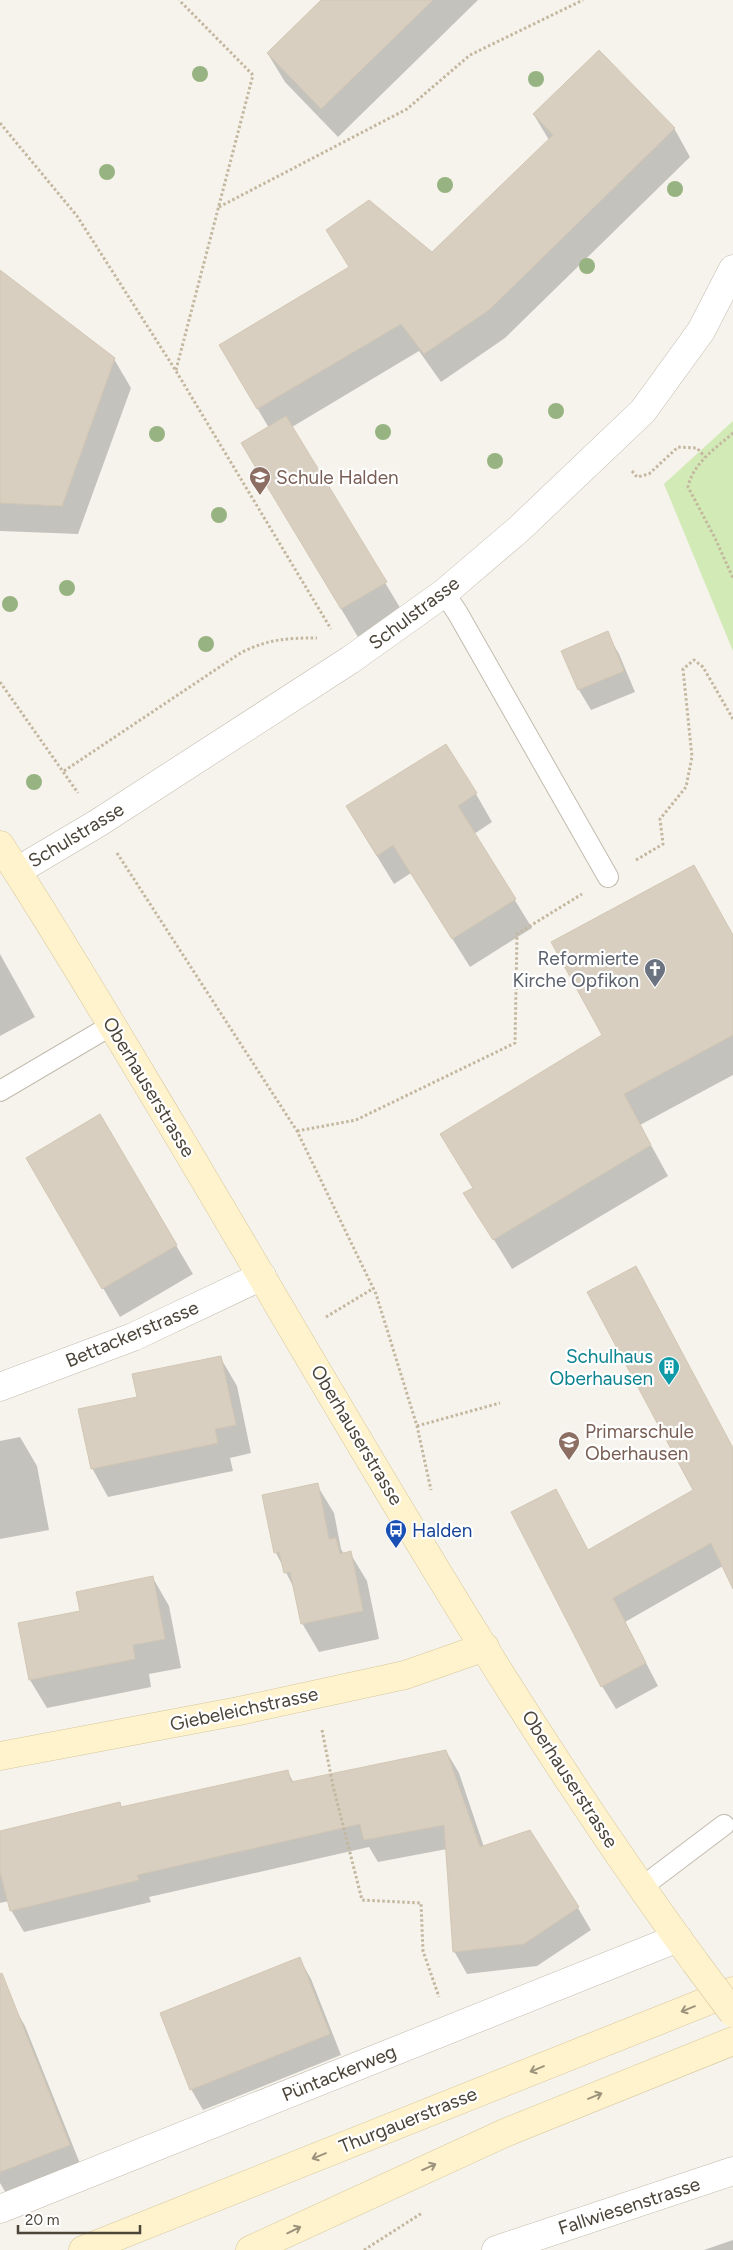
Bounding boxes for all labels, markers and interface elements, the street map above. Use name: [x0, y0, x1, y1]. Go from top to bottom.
school or university icon: Schule Halden: [248, 465, 272, 496]
place label: Schule Halden: [276, 466, 399, 489]
street label: Schulstrasse: [364, 571, 464, 655]
street label: Schulstrasse: [24, 797, 128, 873]
place label: Reformierte Kirche Opfikon: [513, 947, 639, 992]
church icon: Reformierte Kirche Opfikon: [643, 957, 667, 988]
street label: Oberhauserstrasse: [98, 1013, 200, 1161]
street label: Bettackerstrasse: [62, 1296, 202, 1372]
place label: Schulhaus Oberhausen: [550, 1345, 653, 1390]
building icon: Schulhaus Oberhausen: [657, 1355, 681, 1386]
street label: Oberhauserstrasse: [306, 1361, 408, 1509]
place label: Primarschule Oberhausen: [585, 1420, 694, 1465]
school or university icon: Primarschule Oberhausen: [557, 1430, 581, 1461]
bus stop icon: Halden: [384, 1518, 408, 1549]
place label: Halden: [412, 1519, 472, 1542]
street label: Giebeleichstrasse: [168, 1682, 320, 1736]
street label: Oberhauserstrasse: [517, 1706, 623, 1852]
one-way arrow: [681, 2005, 696, 2014]
street label: Püntackerweg: [278, 2040, 400, 2106]
one-way arrow: [530, 2065, 545, 2074]
street label: Thurgauerstrasse: [336, 2082, 480, 2158]
one-way arrow: [587, 2091, 602, 2101]
one-way arrow: [312, 2152, 327, 2161]
one-way arrow: [421, 2161, 436, 2171]
street label: Fallwiesenstrasse: [555, 2172, 703, 2240]
scale bar: [18, 2202, 140, 2234]
text: 20 m: [25, 2211, 59, 2229]
one-way arrow: [287, 2225, 302, 2235]

